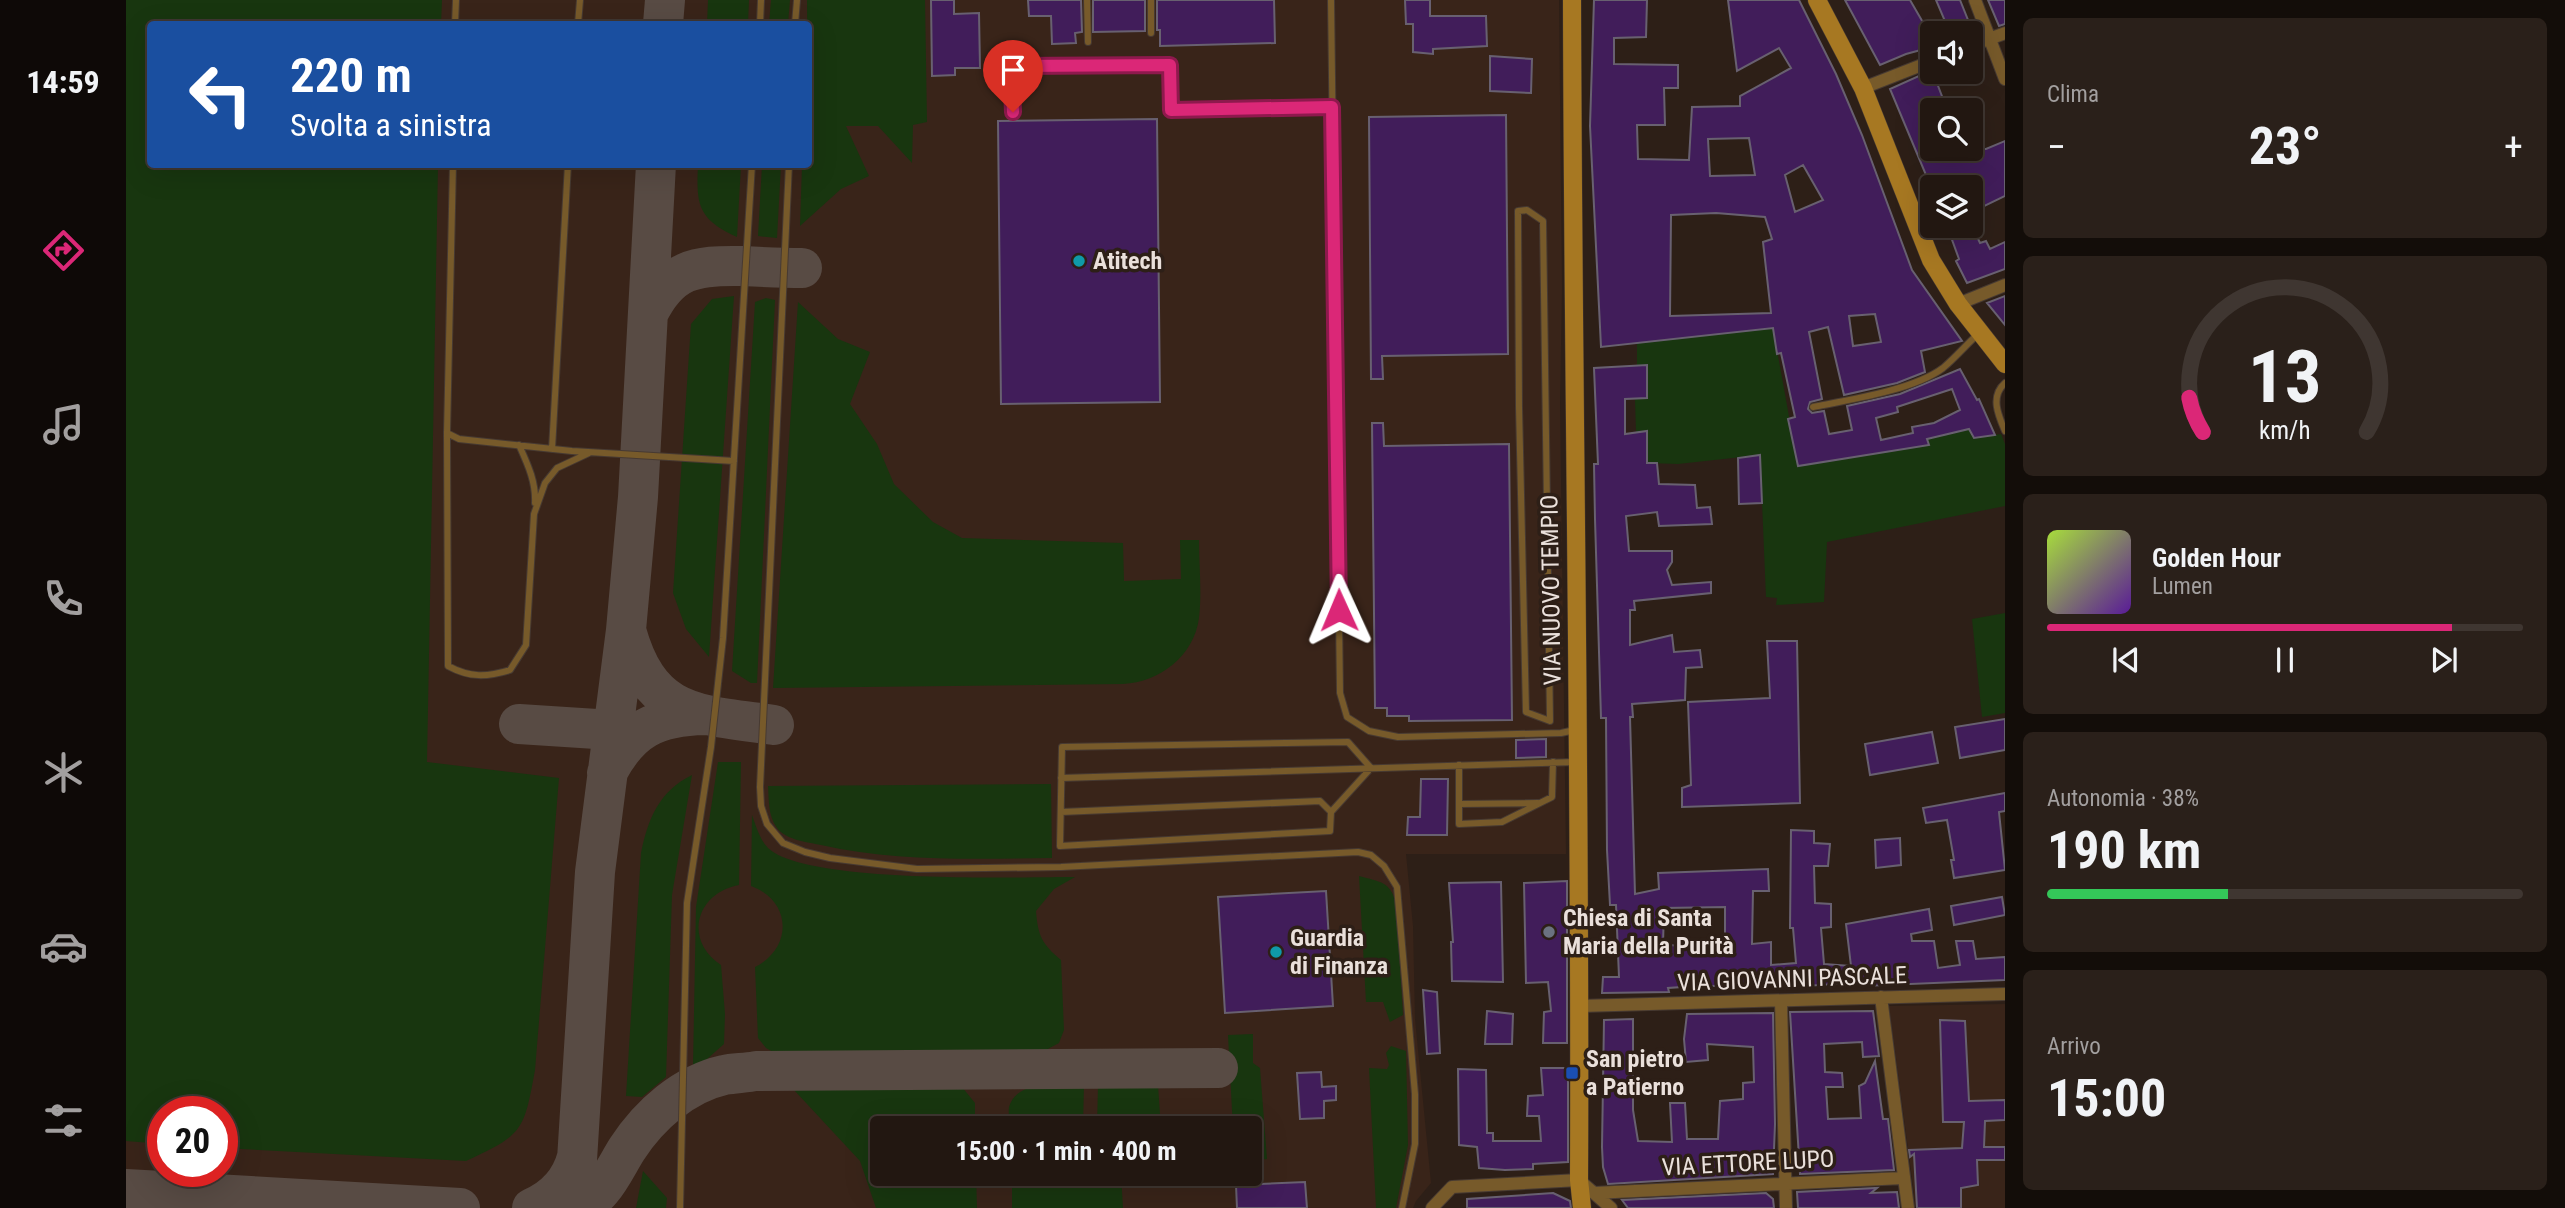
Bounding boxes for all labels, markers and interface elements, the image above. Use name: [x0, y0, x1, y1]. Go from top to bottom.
map controls: [1920, 21, 1983, 238]
button: sound: [1920, 21, 1983, 84]
pin: [983, 40, 1043, 112]
text: 220 m: [290, 47, 412, 104]
icon: left: [175, 49, 266, 140]
icon: arrive: [994, 51, 1032, 89]
text: 14:59: [26, 63, 100, 101]
text: Clima: [2047, 81, 2099, 108]
button: search: [1920, 98, 1983, 161]
text: Svolta a sinistra: [290, 106, 492, 144]
text: 23°: [2249, 116, 2321, 177]
text: −: [2047, 125, 2066, 169]
text: +: [2504, 125, 2523, 169]
button: layers: [1920, 175, 1983, 238]
icon: directions: [39, 226, 88, 275]
place label: Atitech: [1093, 247, 1162, 275]
marker: Atitech: [1071, 253, 1087, 269]
text: 13: [2248, 334, 2322, 420]
icon: music: [39, 400, 88, 449]
text: km/h: [2259, 416, 2311, 445]
street label: VIA NUOVO TEMPIO: [1535, 494, 1567, 686]
text: Golden Hour: [2152, 543, 2281, 573]
position arrow: [1302, 573, 1376, 647]
text: Lumen: [2152, 573, 2213, 600]
icon: phone: [39, 574, 88, 623]
icon: previous: [2107, 641, 2145, 679]
icon: pause: [2266, 641, 2304, 679]
icon: next: [2425, 641, 2463, 679]
icon: climate: [39, 748, 88, 797]
text: Autonomia · 38%: [2047, 785, 2199, 812]
text: 190 km: [2047, 820, 2201, 881]
place label: Chiesa di Santa Maria della Purità: [1563, 904, 1734, 960]
icon: car: [39, 922, 88, 971]
place label: Guardia di Finanza: [1290, 924, 1388, 980]
marker: Chiesa di Santa Maria della Purità: [1541, 924, 1557, 940]
marker: Guardia di Finanza: [1268, 944, 1284, 960]
street label: VIA GIOVANNI PASCALE: [1677, 961, 1907, 997]
text: Arrivo: [2047, 1033, 2101, 1060]
place label: San pietro a Patierno: [1586, 1045, 1684, 1101]
marker: San pietro a Patierno: [1564, 1065, 1580, 1081]
text: 15:00: [2047, 1068, 2166, 1129]
icon: filters: [39, 1096, 88, 1145]
speed limit sign: 20: [147, 1096, 238, 1187]
text: 15:00 · 1 min · 400 m: [956, 1136, 1176, 1166]
street label: VIA ETTORE LUPO: [1661, 1145, 1835, 1181]

